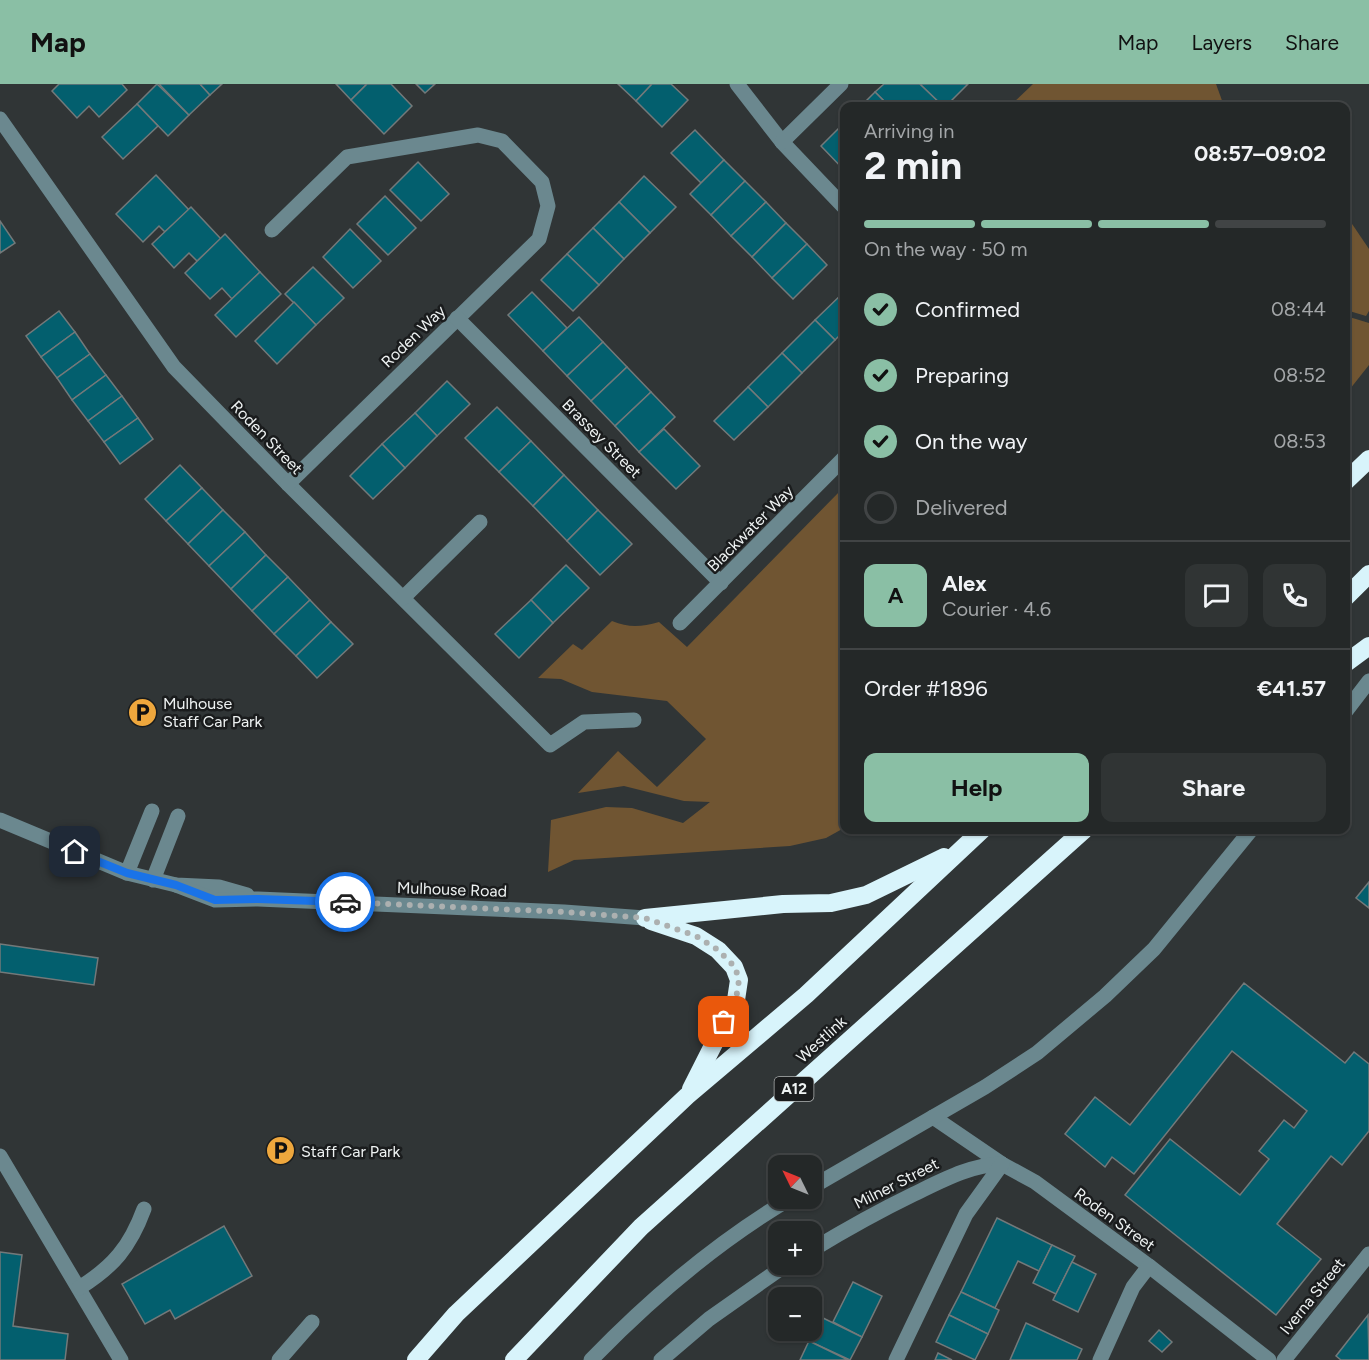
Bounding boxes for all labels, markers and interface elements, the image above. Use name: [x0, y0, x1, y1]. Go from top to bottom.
text: Map: [30, 25, 86, 59]
text: Map: [1118, 30, 1158, 55]
text: Layers: [1191, 30, 1252, 55]
text: Share: [1285, 30, 1339, 55]
text: Arriving in: [864, 119, 954, 143]
text: 08:57–09:02: [1194, 140, 1326, 167]
text: 2 min: [864, 142, 962, 189]
text: On the way · 50 m: [864, 237, 1027, 261]
icon: check: [864, 293, 897, 326]
text: Confirmed: [915, 296, 1020, 323]
text: 08:44: [1271, 297, 1326, 321]
street label: Roden Way: [377, 301, 450, 371]
icon: check: [864, 359, 897, 392]
text: Preparing: [915, 362, 1009, 389]
text: 08:52: [1273, 363, 1326, 387]
street label: Brassey Street: [558, 395, 645, 482]
street label: Roden Street: [227, 397, 307, 478]
icon: check: [864, 425, 897, 458]
text: On the way: [915, 428, 1027, 455]
text: 08:53: [1273, 429, 1326, 453]
street label: Blackwater Way: [703, 481, 798, 575]
text: Delivered: [915, 494, 1008, 521]
button: chat: [1185, 564, 1248, 627]
button: phone: [1263, 564, 1326, 627]
text: Alex: [942, 570, 987, 597]
text: A: [888, 582, 903, 609]
text: Courier · 4.6: [942, 597, 1051, 621]
text: Order #1896: [864, 675, 988, 702]
text: €41.57: [1257, 675, 1326, 702]
place label: Mulhouse Staff Car Park: [163, 694, 262, 731]
parking icon: Mulhouse Staff Car Park: [126, 696, 158, 728]
button: Help: [864, 753, 1089, 822]
button: Share: [1101, 753, 1326, 822]
pin: [49, 826, 100, 877]
icon: home: [58, 835, 91, 868]
courier: [315, 872, 375, 932]
street label: Mulhouse Road: [397, 878, 507, 901]
icon: car: [329, 886, 362, 919]
pin: [698, 996, 749, 1047]
icon: bag: [707, 1005, 740, 1038]
street label: Westlink: [792, 1012, 850, 1067]
road number: A12: [774, 1077, 814, 1101]
parking icon: Staff Car Park: [264, 1135, 296, 1167]
place label: Staff Car Park: [301, 1142, 400, 1161]
street label: Milner Street: [851, 1154, 942, 1213]
north arrow: [768, 1155, 822, 1209]
map controls: [768, 1155, 822, 1341]
street label: Roden Street: [1071, 1184, 1159, 1255]
button: +: [768, 1221, 822, 1275]
street label: Iverna Street: [1276, 1254, 1349, 1338]
button: −: [768, 1287, 822, 1341]

